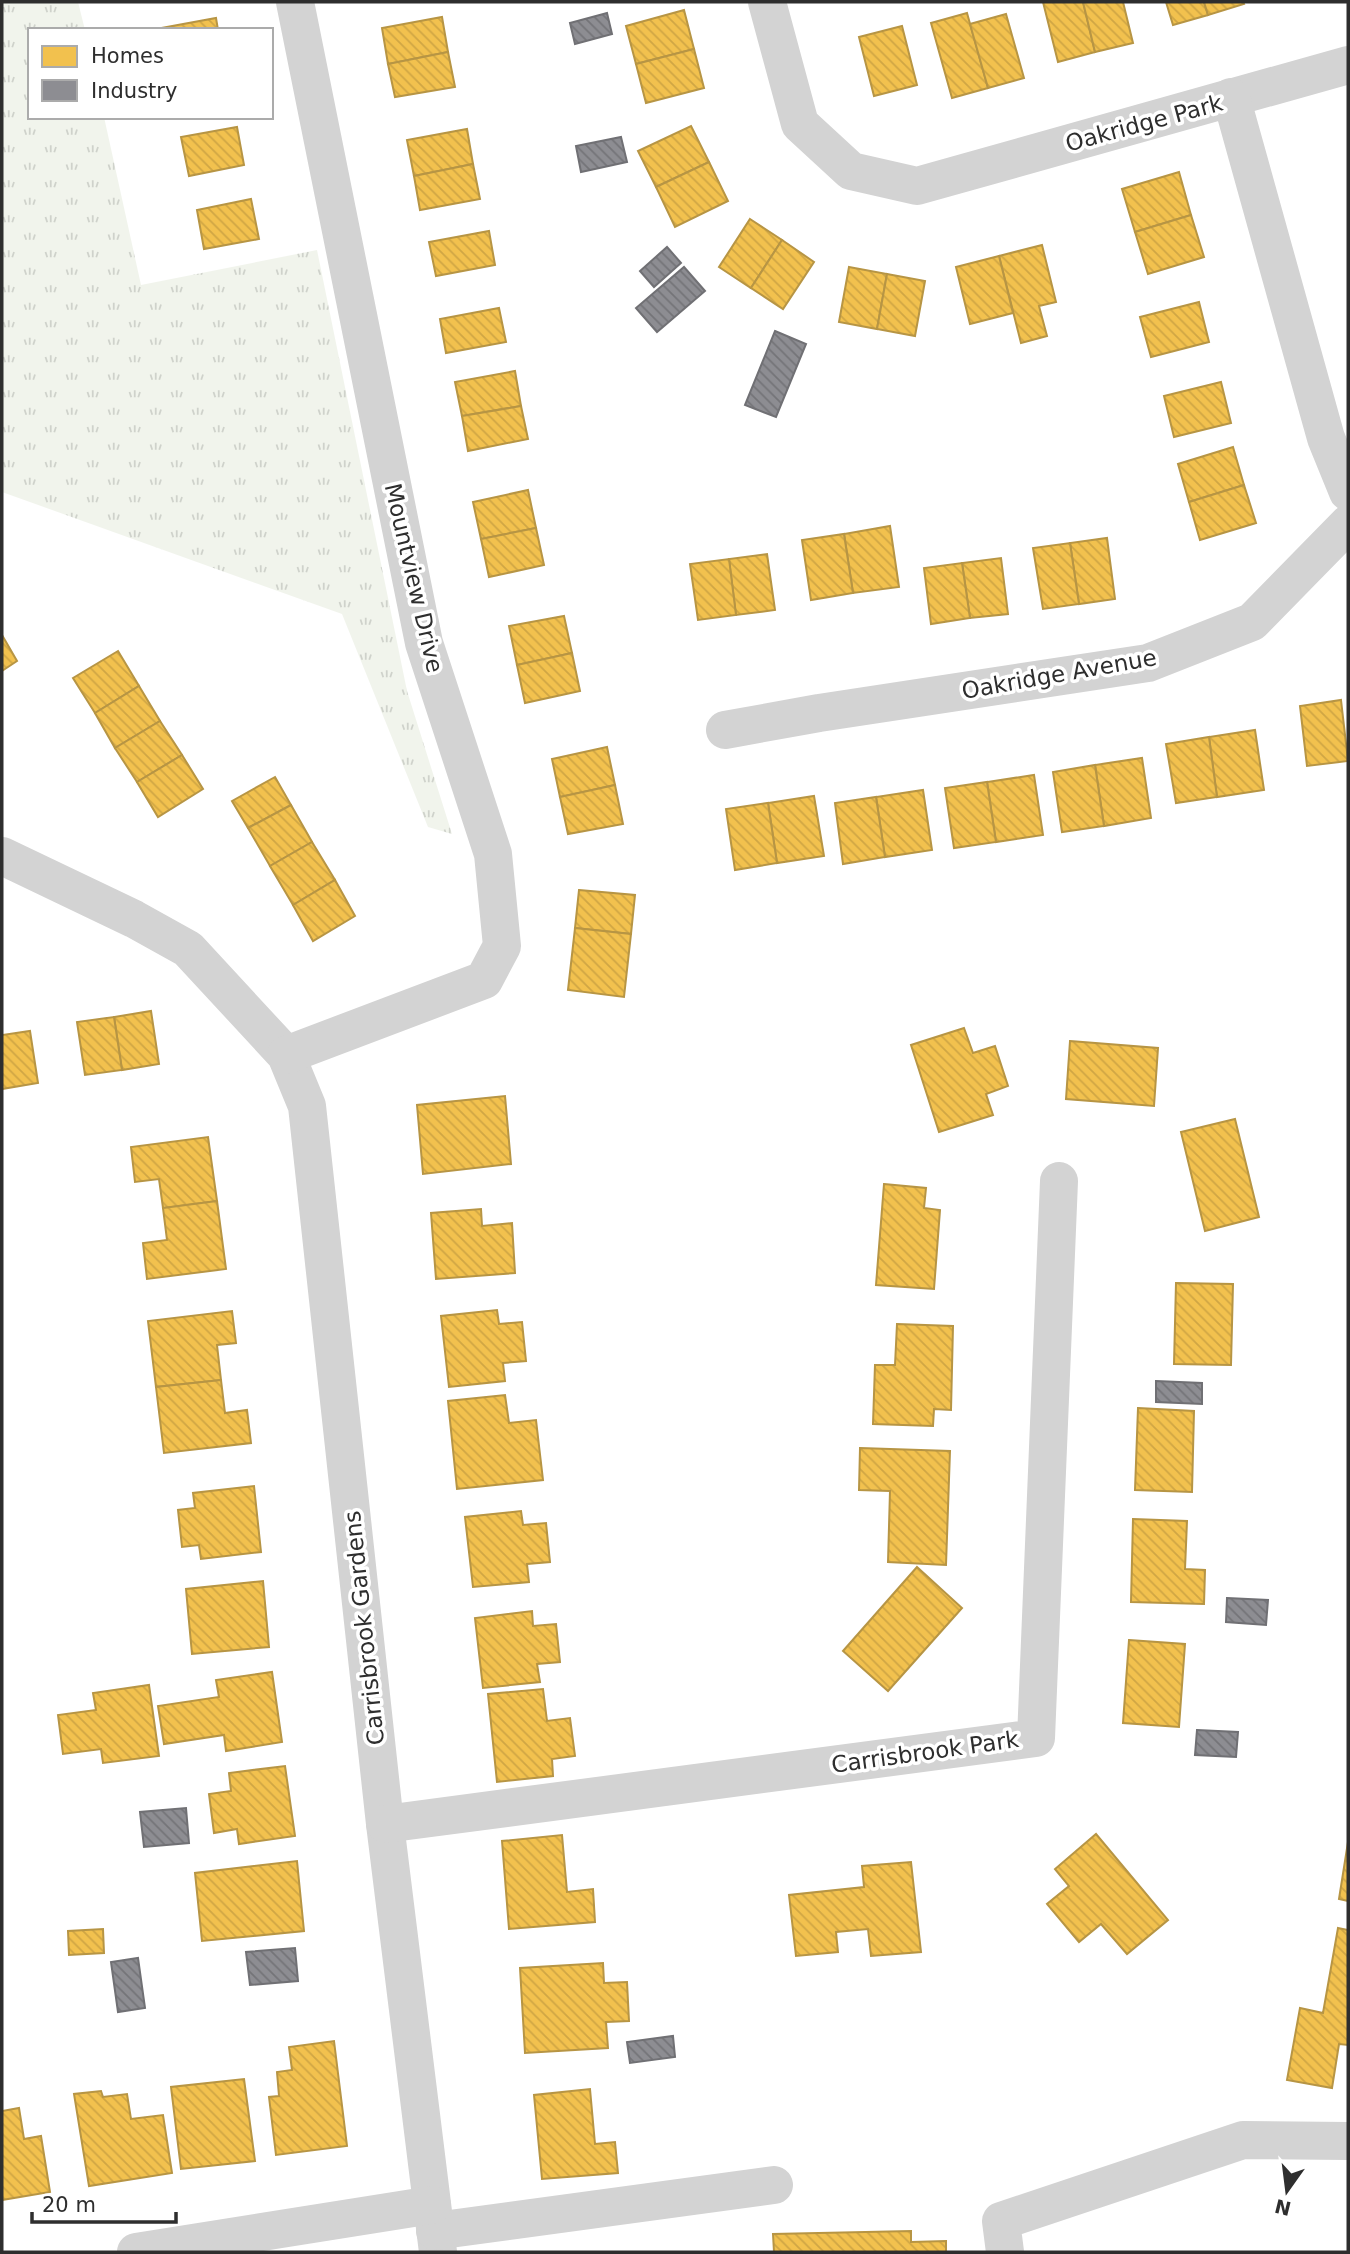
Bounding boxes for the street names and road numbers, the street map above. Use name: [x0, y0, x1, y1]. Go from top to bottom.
street label: Oakridge Park: [1063, 89, 1226, 156]
street label: Mountview Drive: [380, 481, 448, 675]
street label: Oakridge Avenue: [960, 644, 1158, 704]
street label: Carrisbrook Gardens: [339, 1509, 389, 1747]
street label: Carrisbrook Park: [830, 1726, 1021, 1778]

